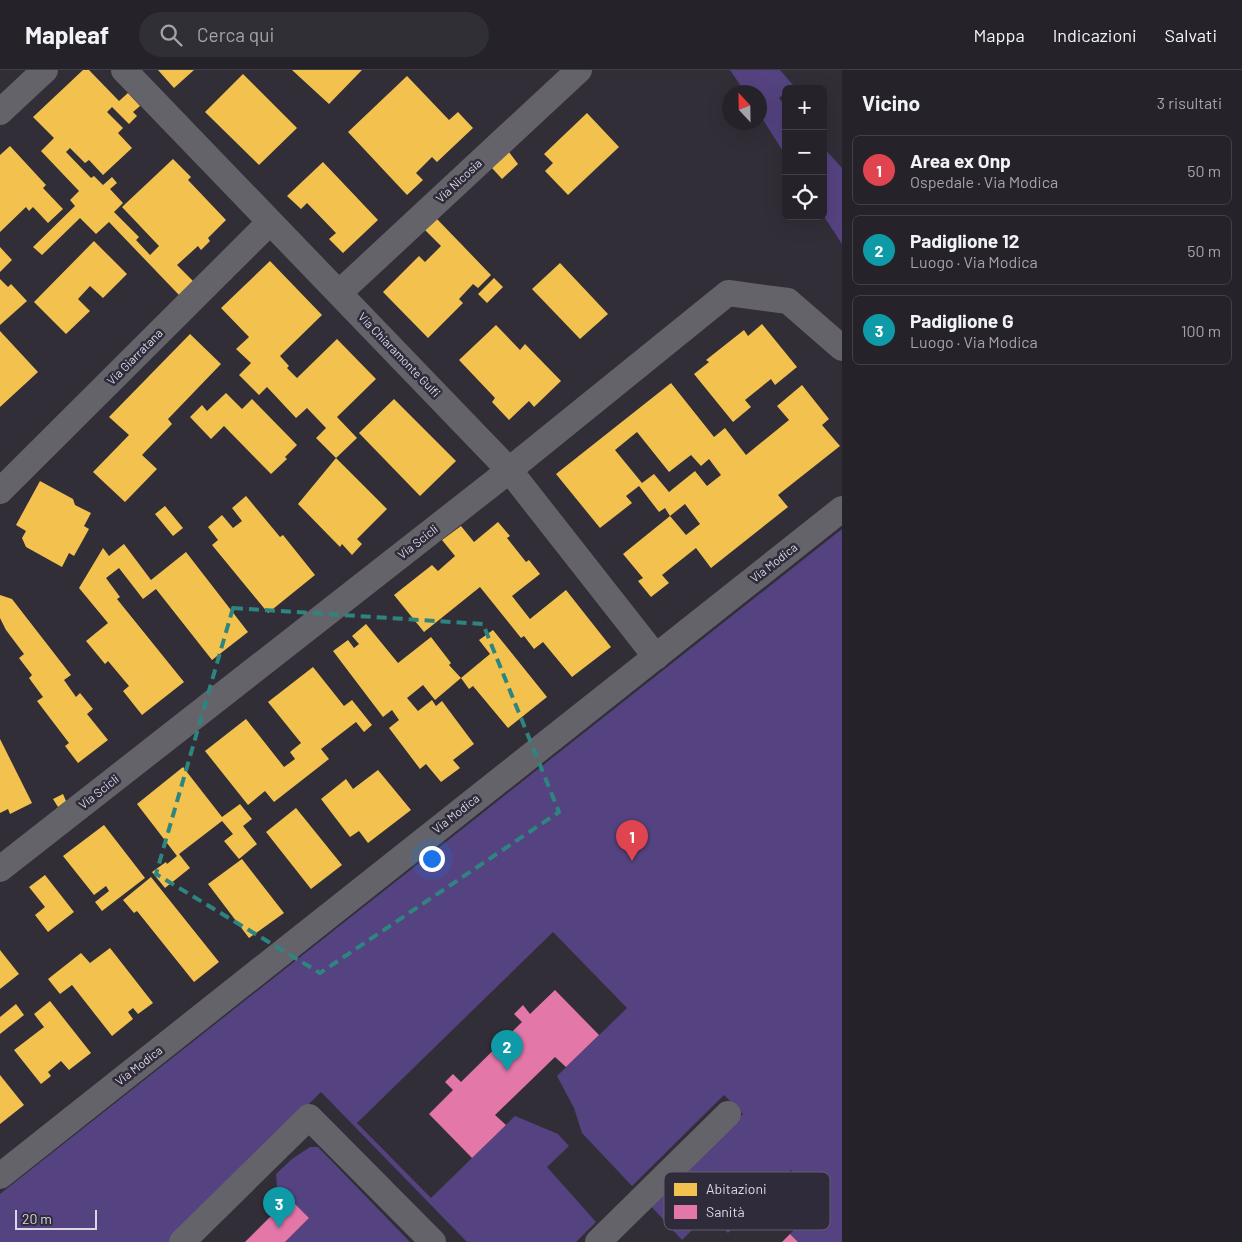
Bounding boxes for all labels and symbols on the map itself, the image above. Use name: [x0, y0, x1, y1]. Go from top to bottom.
north arrow: [722, 85, 767, 130]
street label: Via Nicosia: [433, 156, 484, 205]
street label: Via Chiaramonte Gulfi: [356, 309, 444, 399]
street label: Via Giarratana: [103, 325, 165, 387]
street label: Via Scicli: [395, 521, 440, 561]
street label: Via Modica: [747, 540, 800, 585]
street label: Via Scicli: [76, 771, 121, 811]
street label: Via Modica: [429, 791, 482, 836]
pin: 1: [616, 820, 648, 861]
your location: [419, 846, 445, 872]
pin: 2: [491, 1030, 523, 1071]
street label: Via Modica: [112, 1043, 165, 1088]
legend: [664, 1172, 830, 1230]
text: Abitazioni: [706, 1180, 767, 1197]
pin: 3: [263, 1187, 295, 1228]
text: Sanità: [706, 1203, 745, 1220]
scale bar: [15, 1207, 98, 1230]

